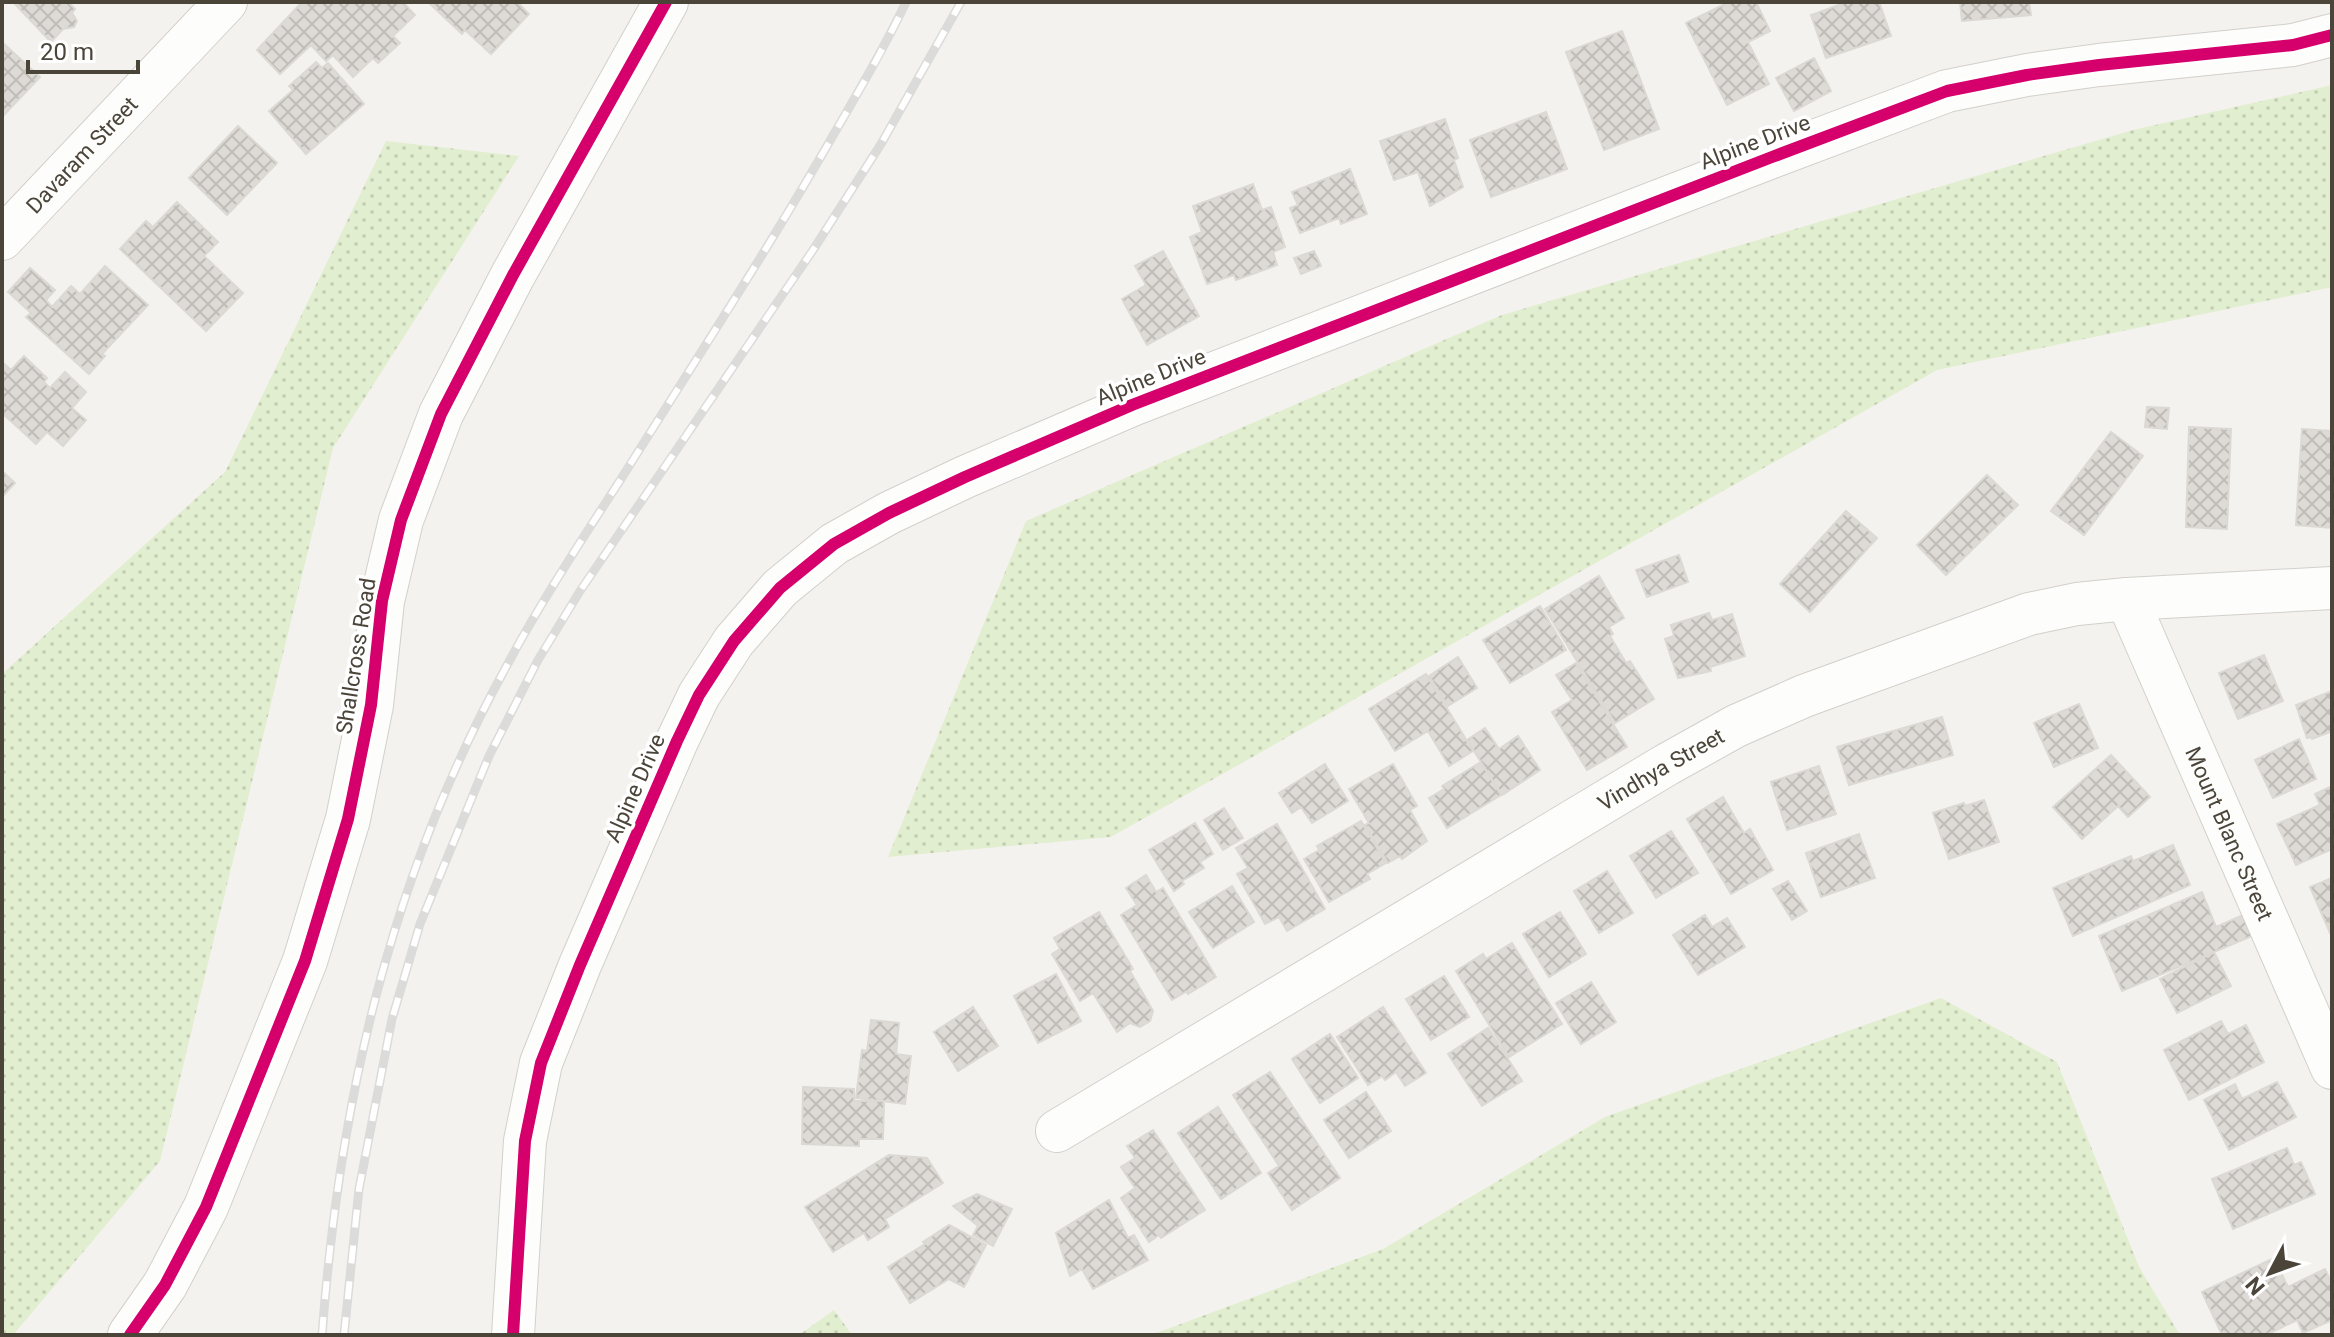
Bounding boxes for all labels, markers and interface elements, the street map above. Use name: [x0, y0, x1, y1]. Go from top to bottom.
scale bar: [28, 24, 138, 74]
text: 20 m: [40, 38, 94, 66]
street label: Davaram Street: [21, 91, 142, 218]
street label: Alpine Drive: [1696, 110, 1814, 174]
street label: Alpine Drive: [1092, 344, 1210, 410]
street label: Shallcross Road: [331, 576, 381, 736]
street label: Vindhya Street: [1593, 723, 1728, 816]
street label: Alpine Drive: [600, 730, 670, 846]
street label: Mount Blanc Street: [2181, 743, 2278, 924]
north arrow: [2230, 1233, 2310, 1313]
text: N: [2241, 1272, 2270, 1300]

